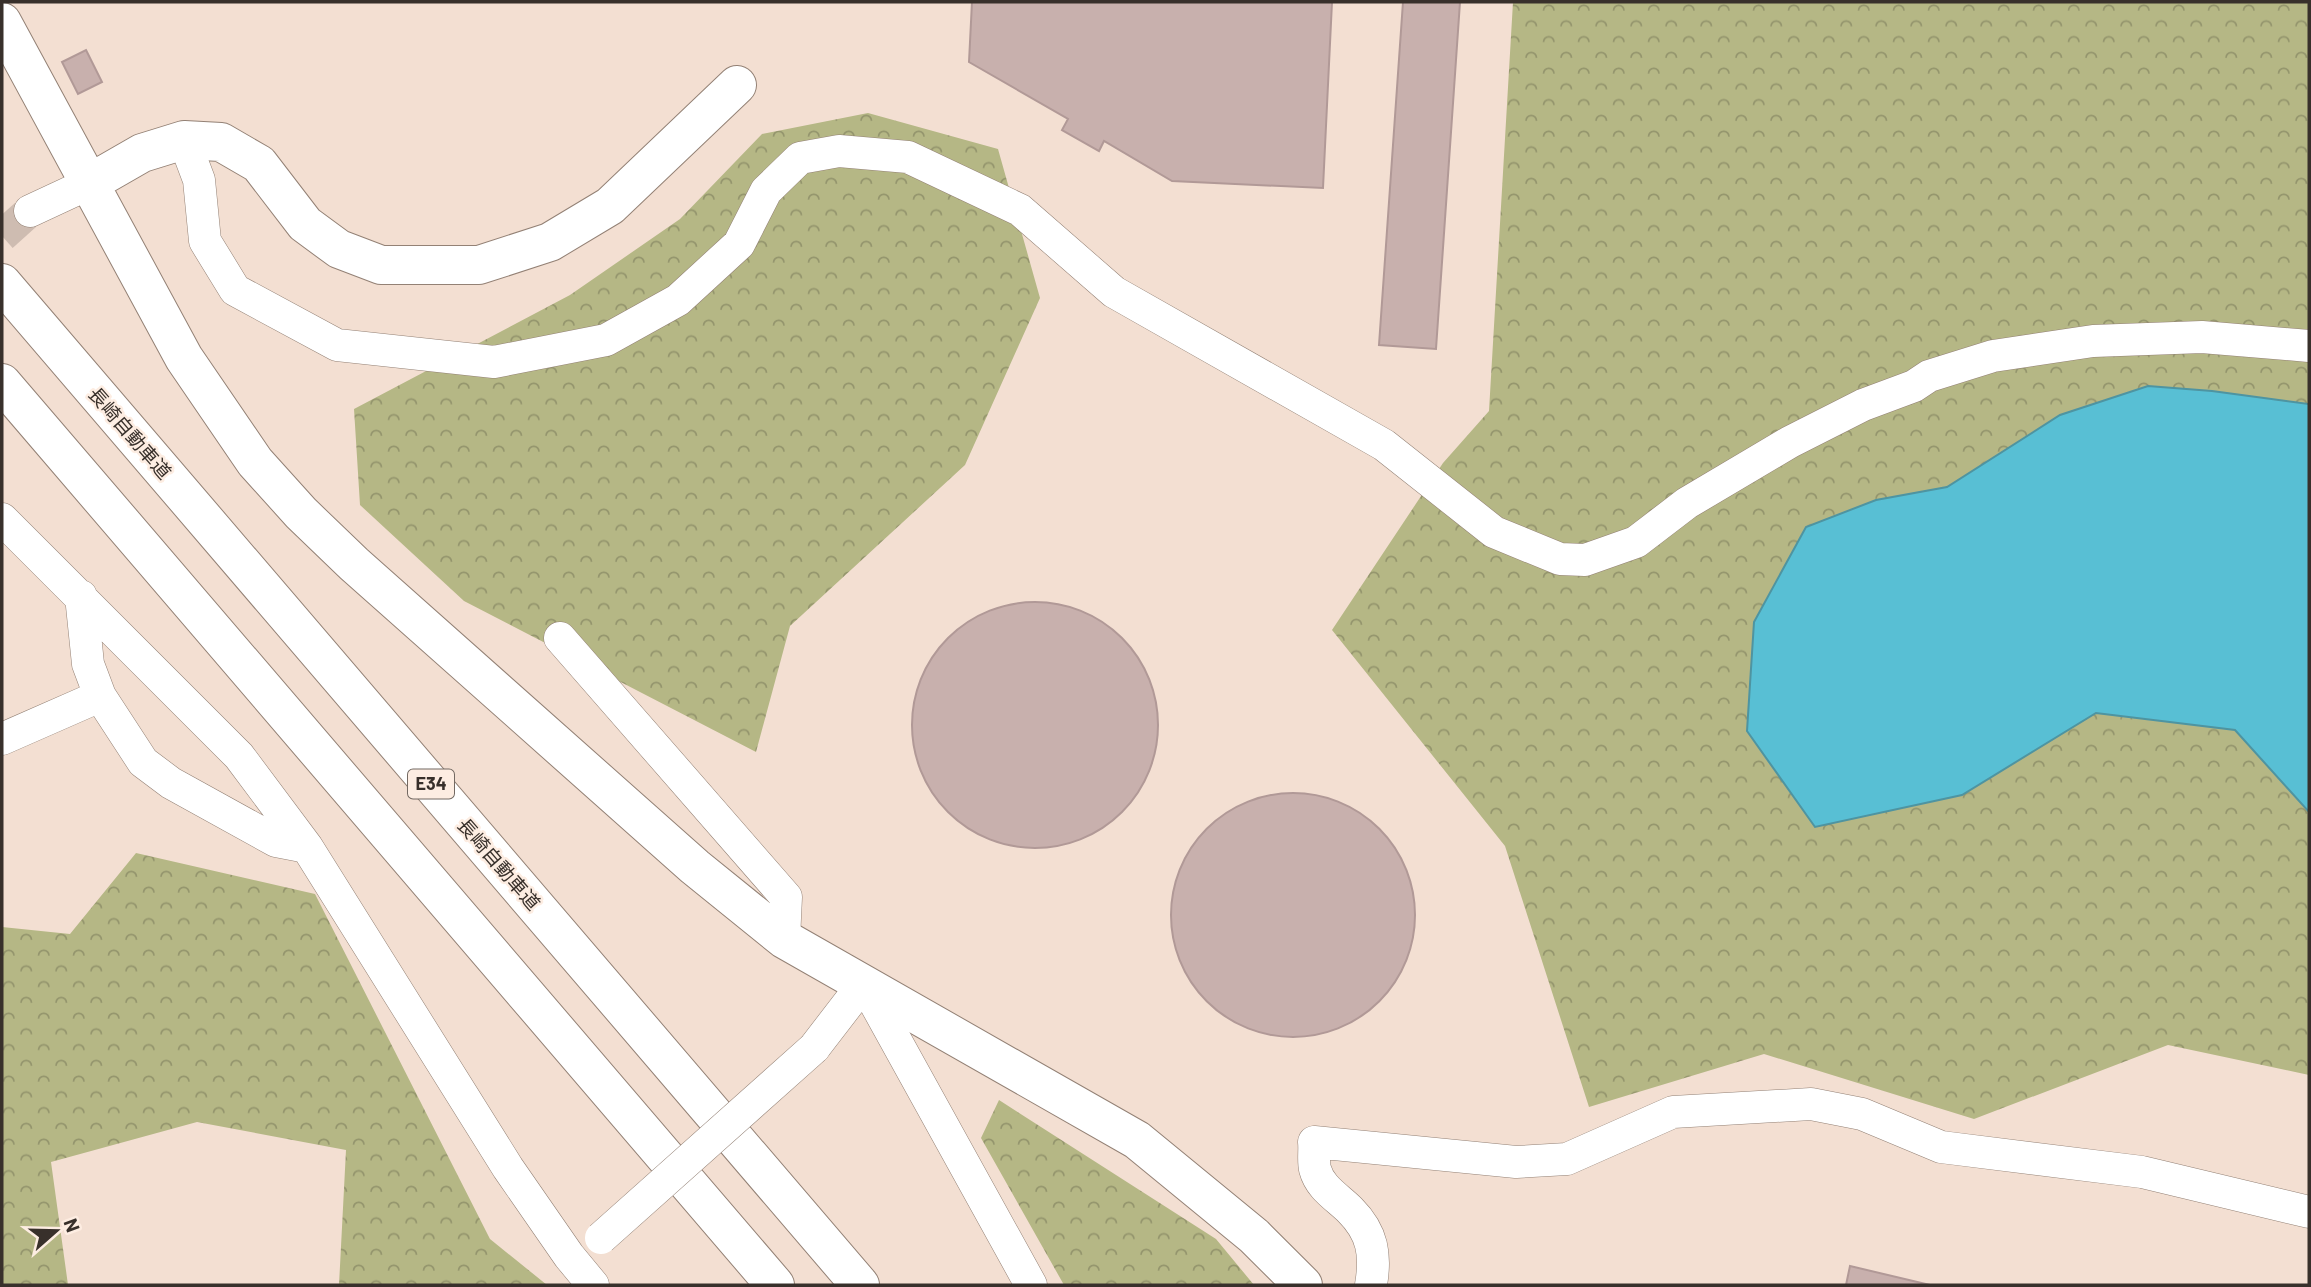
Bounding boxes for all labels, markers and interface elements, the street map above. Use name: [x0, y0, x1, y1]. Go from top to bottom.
street label: 長崎自動車道: [84, 382, 176, 483]
road number: E34: [408, 770, 454, 798]
street label: 長崎自動車道: [453, 813, 545, 914]
north arrow: [21, 1196, 91, 1266]
text: N: [59, 1215, 85, 1235]

